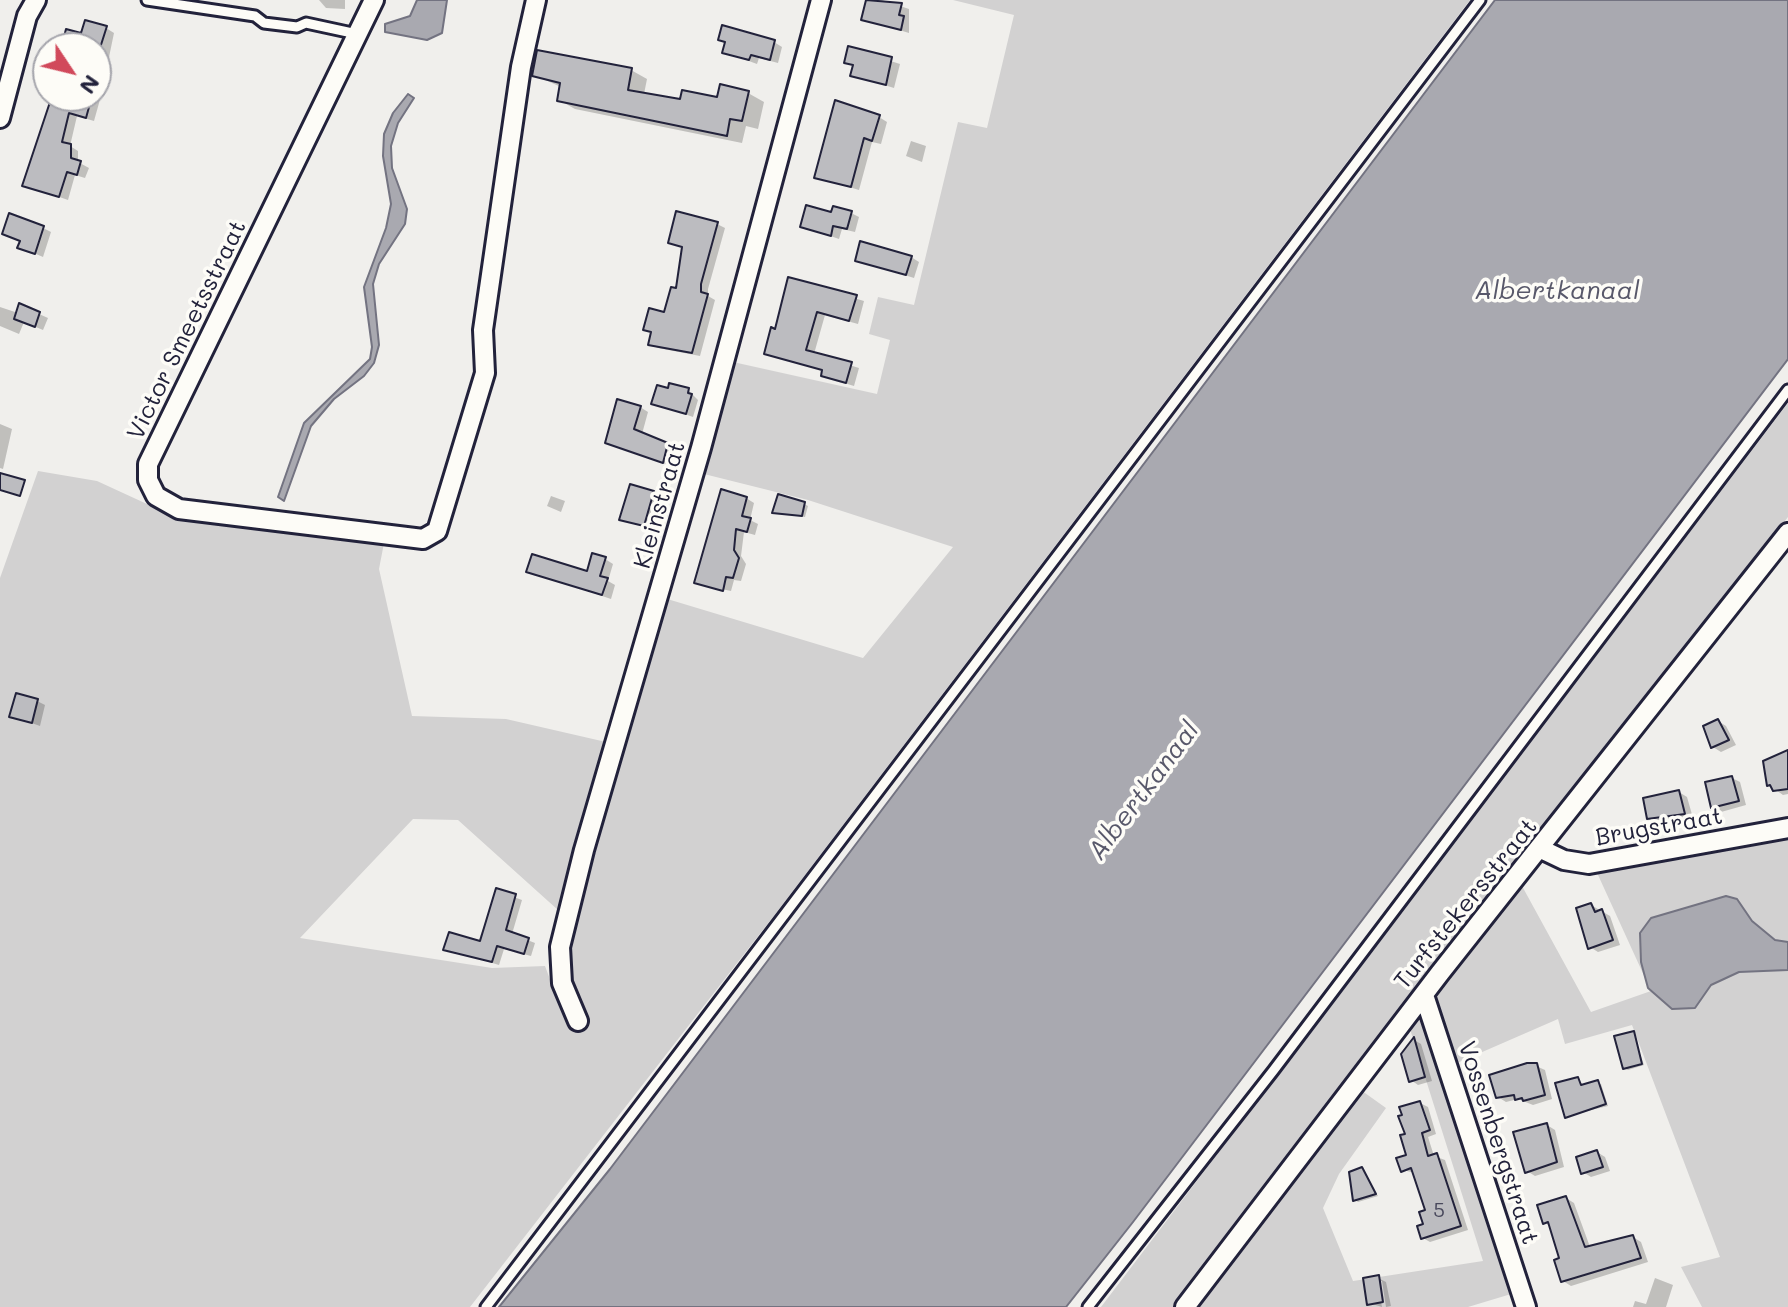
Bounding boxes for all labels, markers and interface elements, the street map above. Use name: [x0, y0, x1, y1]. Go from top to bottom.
north arrow: [32, 32, 112, 112]
text: N: [74, 70, 107, 100]
street label: Victor Smeetsstraat: [121, 216, 253, 444]
water label: Albertkanaal: [1475, 275, 1639, 307]
street label: Kleinstraat: [628, 438, 692, 572]
water label: Albertkanaal: [1082, 716, 1206, 866]
street label: Brugstraat: [1593, 802, 1725, 852]
street label: Turfstekersstraat: [1388, 813, 1544, 995]
street label: Vossenbergstraat: [1452, 1038, 1544, 1248]
house number: 5: [1433, 1199, 1445, 1223]

